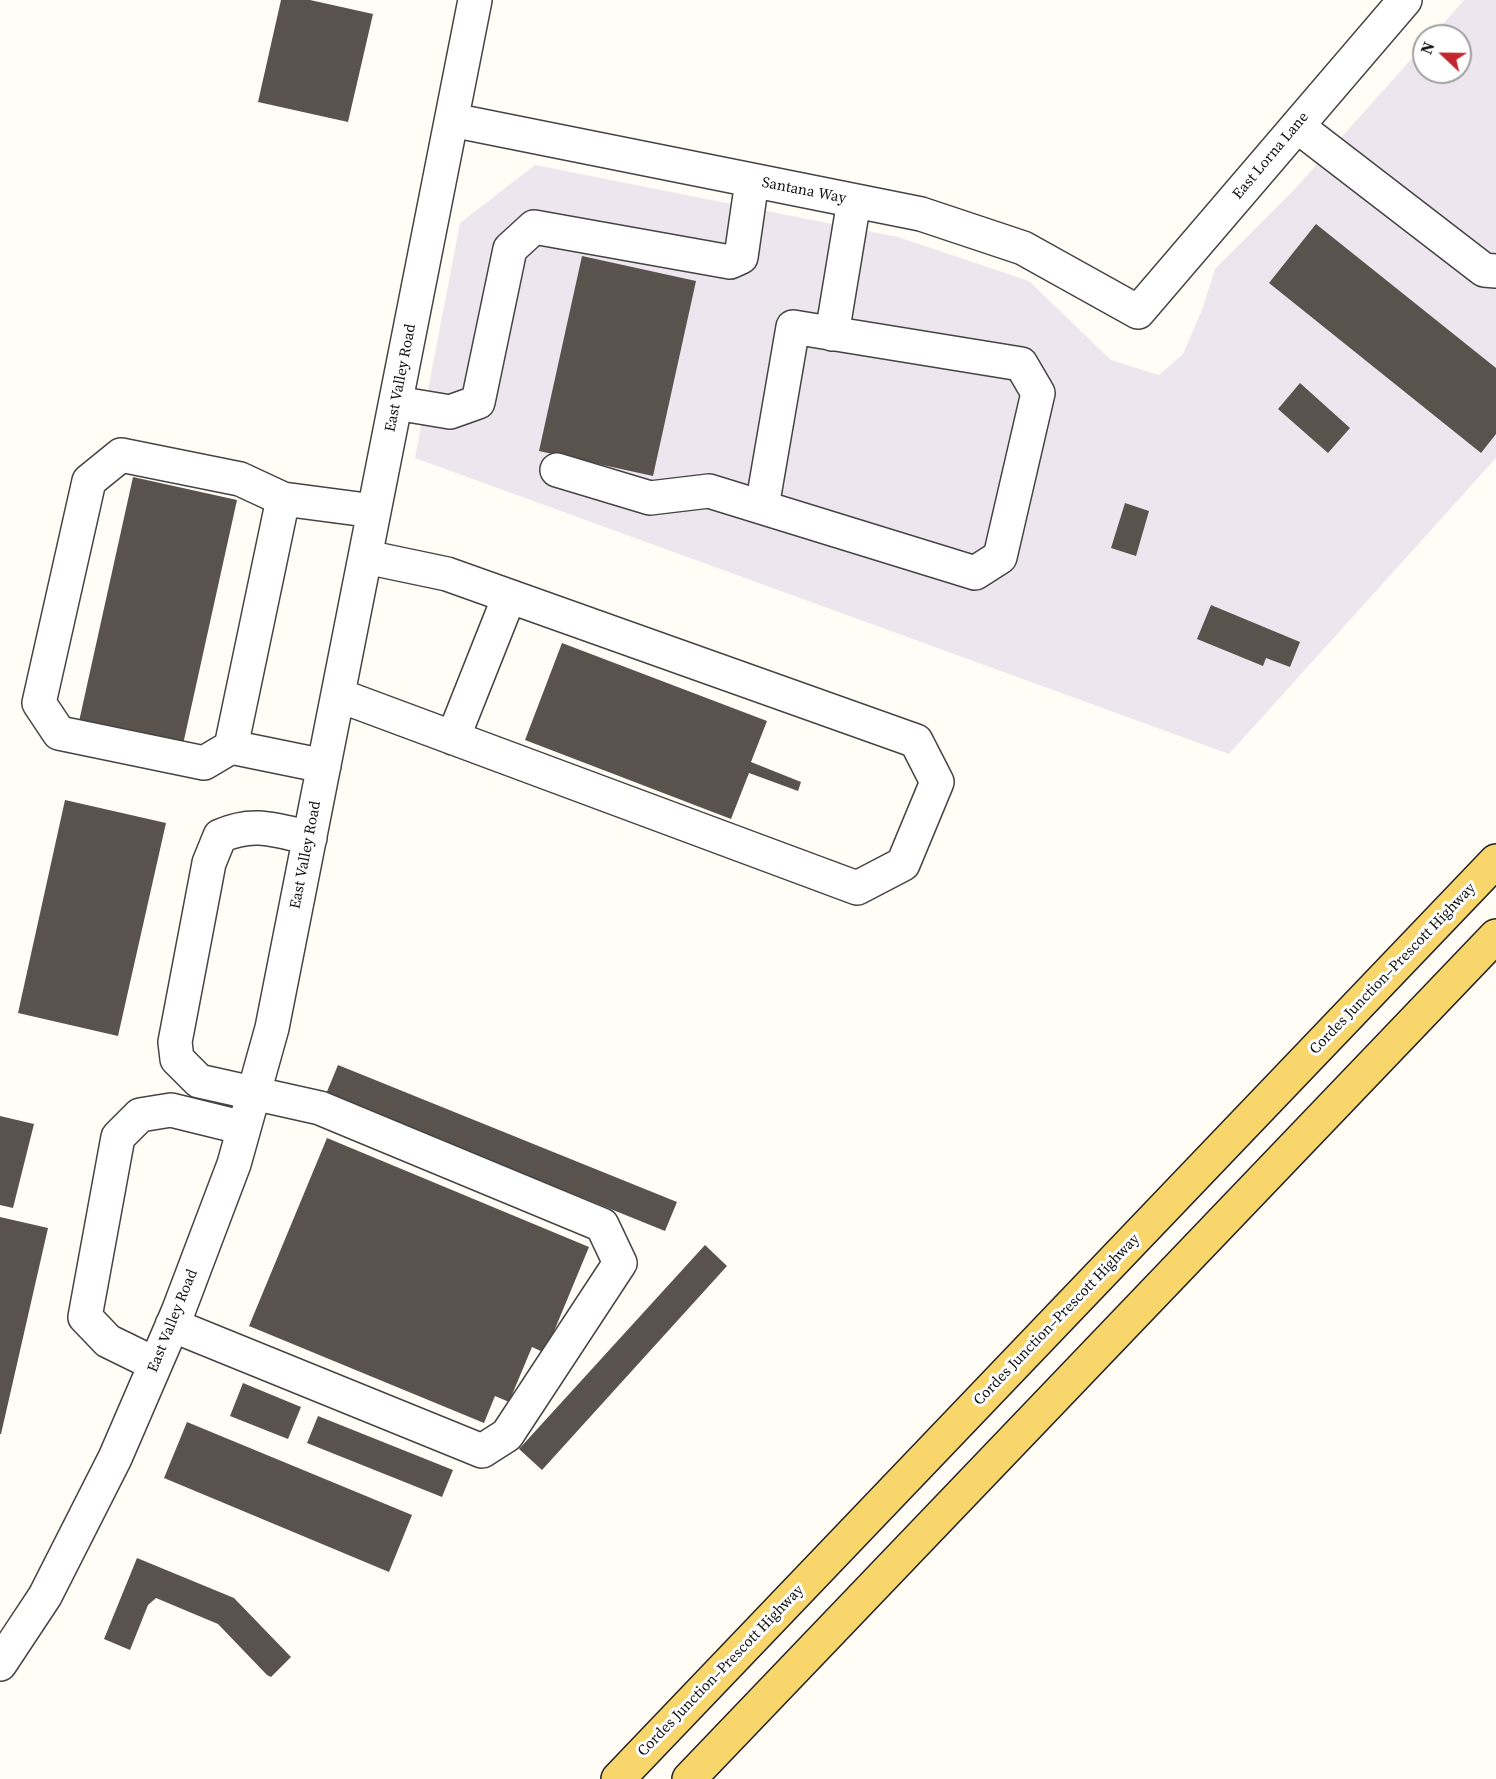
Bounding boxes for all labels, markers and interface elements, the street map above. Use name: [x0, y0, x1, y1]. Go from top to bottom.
north arrow: [1412, 24, 1472, 84]
text: N: [1415, 38, 1440, 58]
street label: East Lorna Lane: [1229, 109, 1313, 203]
street label: Santana Way: [760, 174, 848, 208]
street label: East Valley Road: [382, 322, 420, 434]
street label: East Valley Road: [287, 799, 325, 911]
street label: Cordes Junction–Prescott Highway: [1306, 880, 1480, 1058]
street label: Cordes Junction–Prescott Highway: [970, 1231, 1144, 1409]
street label: East Valley Road: [144, 1267, 202, 1375]
street label: Cordes Junction–Prescott Highway: [634, 1582, 808, 1760]

